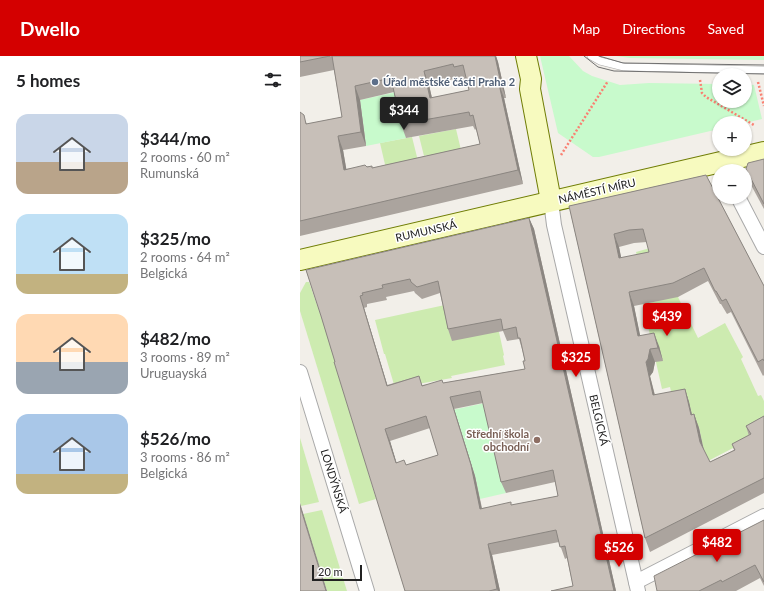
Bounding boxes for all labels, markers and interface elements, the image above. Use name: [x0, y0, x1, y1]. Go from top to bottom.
text: Dwello: [20, 17, 80, 40]
text: Map: [573, 20, 600, 37]
text: Directions: [622, 20, 685, 37]
text: Saved: [707, 20, 744, 37]
map controls: [712, 68, 752, 204]
button: layers: [712, 68, 752, 108]
icon: filters: [262, 69, 284, 91]
text: 5 homes: [16, 70, 80, 91]
place label: Úřad městské části Praha 2: [383, 75, 515, 88]
marker: Úřad městské části Praha 2: [370, 77, 380, 87]
pin: $344: [380, 97, 428, 131]
text: $344: [389, 102, 419, 118]
button: +: [712, 116, 752, 156]
text: $344/mo: [140, 128, 211, 149]
icon: home: [48, 130, 96, 178]
text: 2 rooms · 60 m²: [140, 149, 230, 165]
button: −: [712, 164, 752, 204]
text: Rumunská: [140, 165, 199, 181]
street label: NÁMĚSTÍ MÍRU: [557, 175, 637, 206]
street label: RUMUNSKÁ: [394, 217, 458, 244]
text: $325/mo: [140, 228, 211, 249]
icon: home: [48, 230, 96, 278]
text: 2 rooms · 64 m²: [140, 249, 230, 265]
text: Belgická: [140, 265, 187, 281]
pin: $439: [643, 303, 691, 337]
text: $439: [652, 308, 682, 324]
text: $482/mo: [140, 328, 211, 349]
icon: home: [48, 330, 96, 378]
pin: $325: [552, 344, 600, 378]
text: 3 rooms · 89 m²: [140, 349, 230, 365]
text: $325: [561, 349, 591, 365]
text: Uruguayská: [140, 365, 207, 381]
street label: BELGICKÁ: [587, 393, 612, 447]
place label: Střední škola obchodní: [466, 427, 530, 453]
text: $526/mo: [140, 428, 211, 449]
icon: home: [48, 430, 96, 478]
marker: Střední škola obchodní: [532, 435, 542, 445]
street label: LONDÝNSKÁ: [319, 447, 351, 515]
text: 3 rooms · 86 m²: [140, 449, 230, 465]
text: Belgická: [140, 465, 187, 481]
pin: $482: [693, 529, 741, 563]
pin: $526: [595, 534, 643, 568]
text: $482: [702, 534, 732, 550]
text: $526: [604, 539, 634, 555]
scale bar: [312, 563, 362, 582]
text: 20 m: [318, 565, 343, 578]

